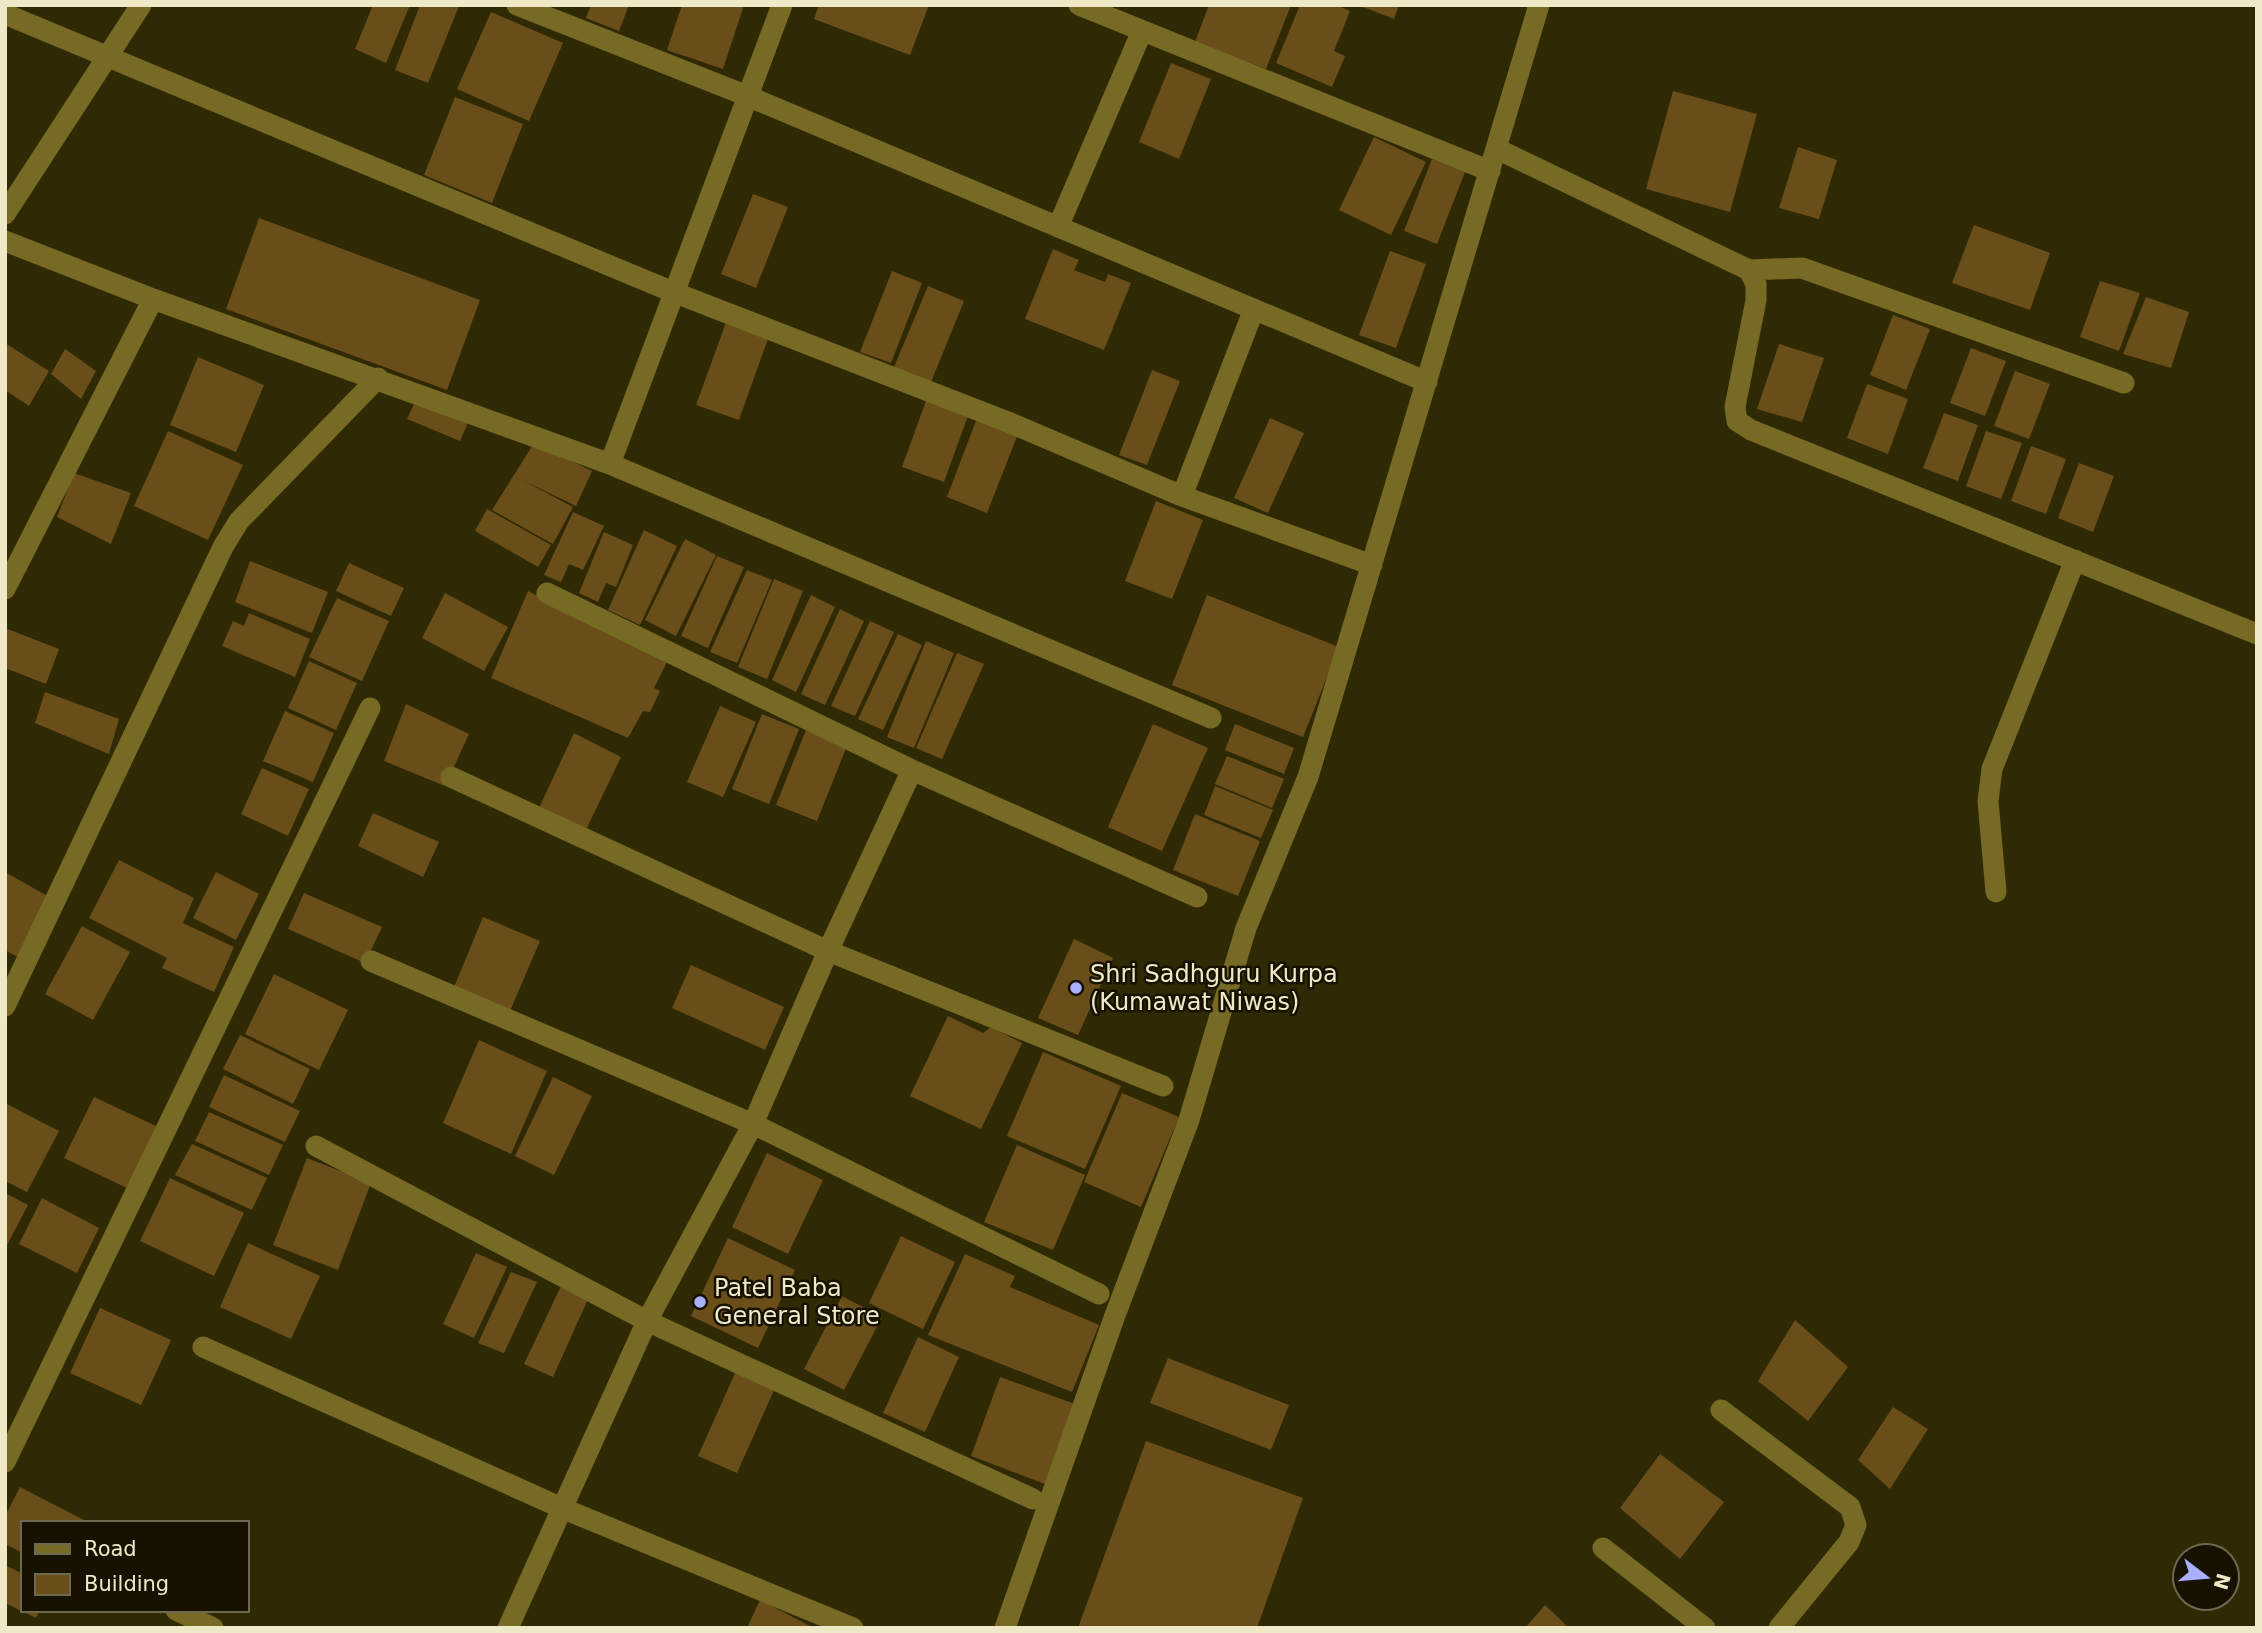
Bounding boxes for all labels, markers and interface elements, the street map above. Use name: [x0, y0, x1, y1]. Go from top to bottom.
place label: Shri Sadhguru Kurpa (Kumawat Niwas): [1090, 960, 1338, 1016]
marker: Shri Sadhguru Kurpa (Kumawat Niwas): [1068, 980, 1084, 996]
place label: Patel Baba General Store: [714, 1274, 880, 1330]
marker: Patel Baba General Store: [692, 1294, 708, 1310]
legend: [21, 1521, 248, 1612]
text: Road: [84, 1537, 137, 1561]
north arrow: [2171, 1542, 2241, 1612]
text: N: [2210, 1571, 2235, 1592]
text: Building: [84, 1572, 169, 1596]

